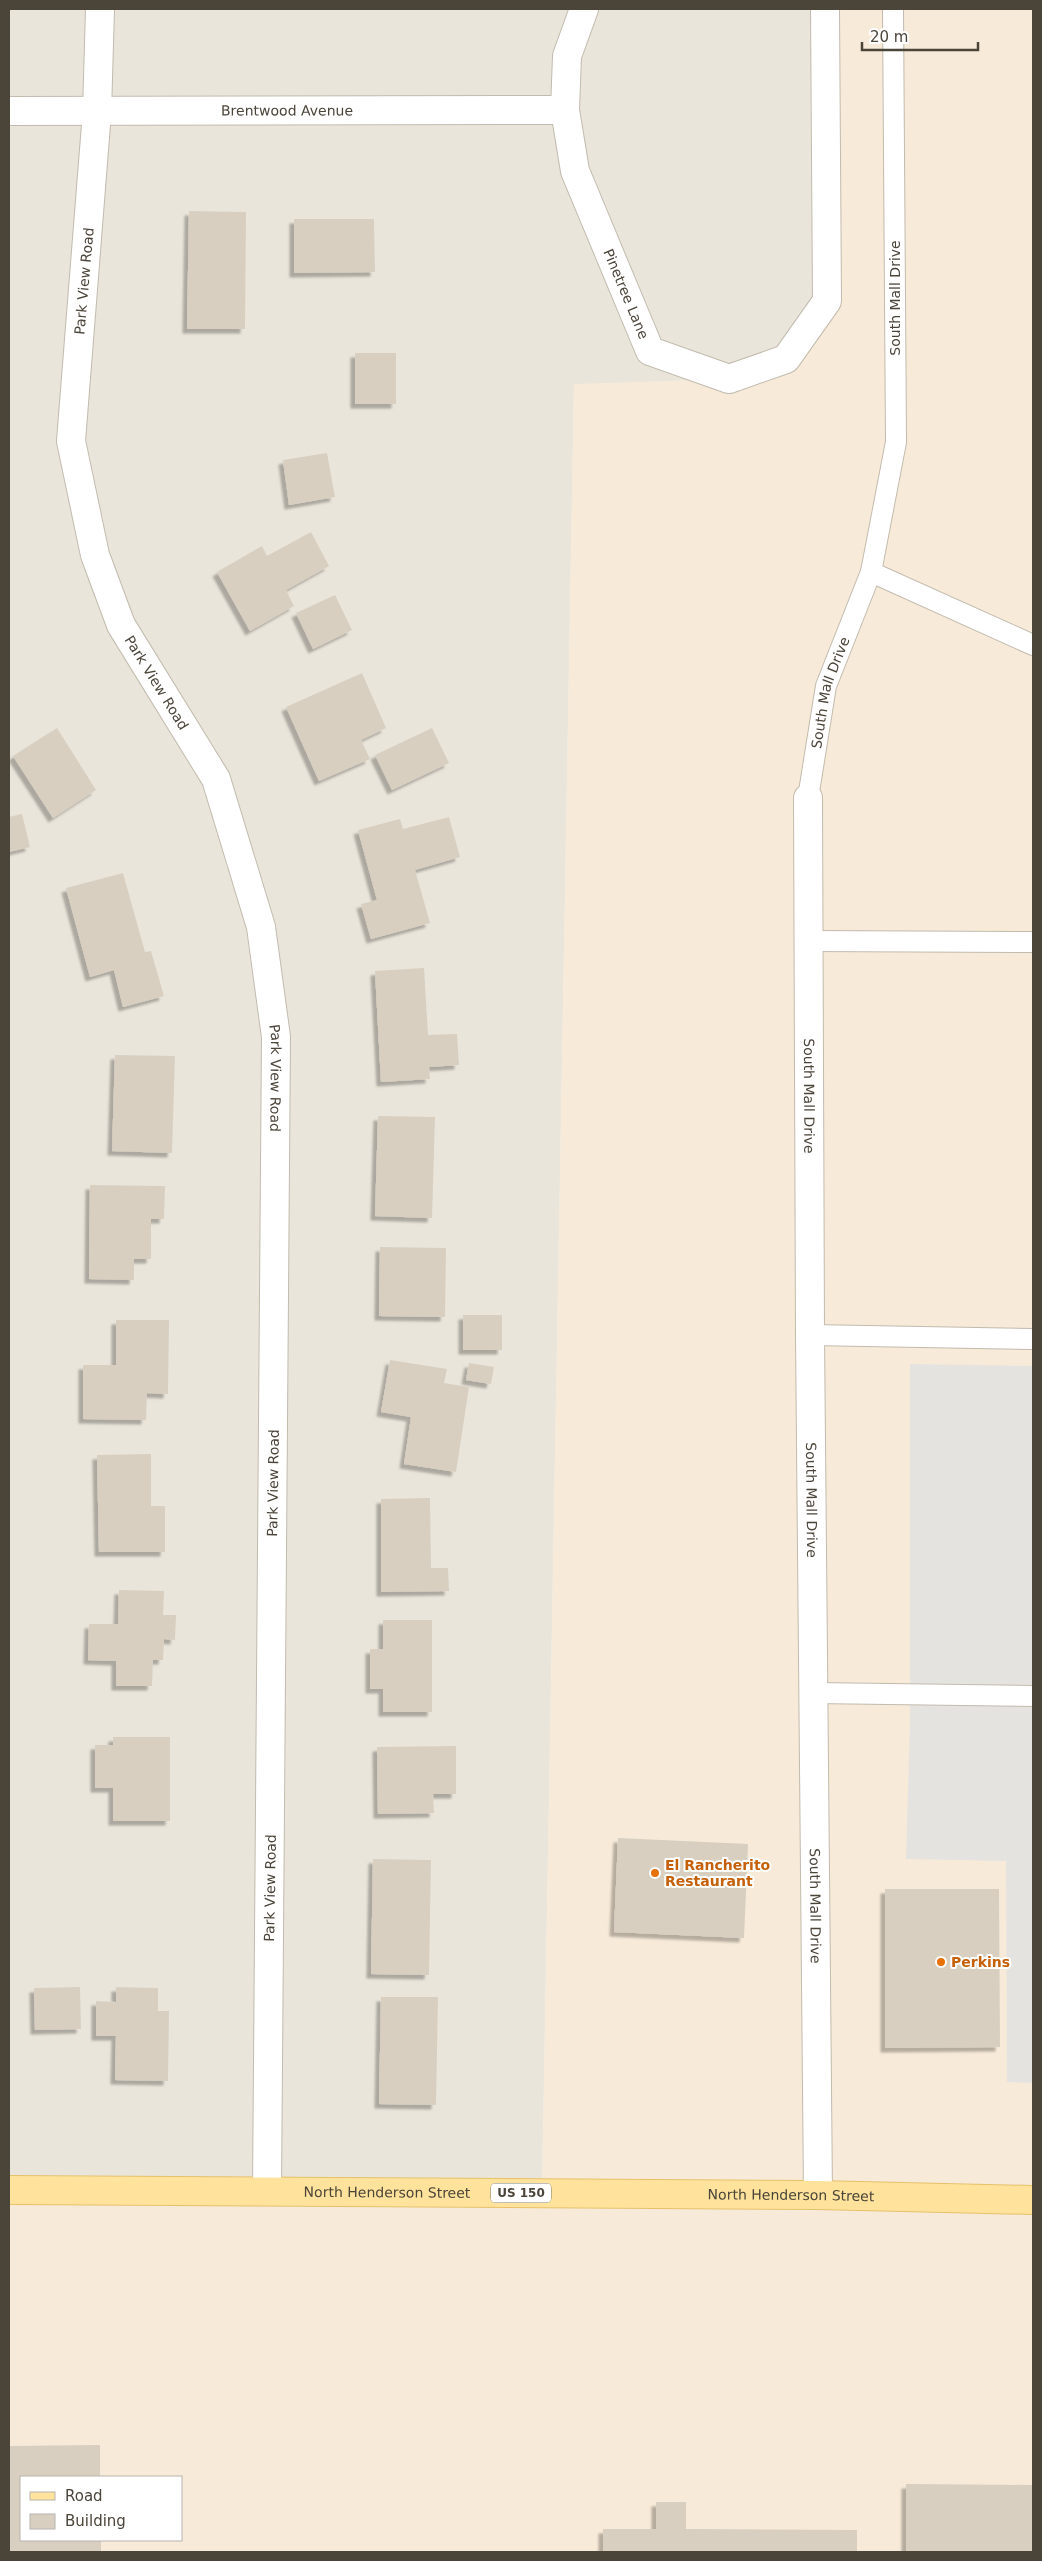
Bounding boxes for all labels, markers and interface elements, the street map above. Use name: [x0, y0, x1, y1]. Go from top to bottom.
scale bar: [862, 20, 978, 52]
text: 20 m: [870, 28, 908, 46]
street label: Brentwood Avenue: [221, 102, 353, 119]
street label: Park View Road: [71, 227, 97, 335]
street label: South Mall Drive: [887, 240, 903, 356]
street label: Pinetree Lane: [600, 246, 652, 341]
street label: Park View Road: [122, 633, 192, 733]
street label: South Mall Drive: [808, 634, 853, 750]
street label: Park View Road: [266, 1023, 284, 1132]
street label: South Mall Drive: [801, 1038, 817, 1154]
street label: Park View Road: [264, 1429, 282, 1537]
street label: South Mall Drive: [803, 1442, 820, 1558]
street label: Park View Road: [261, 1834, 279, 1942]
street label: South Mall Drive: [807, 1848, 824, 1964]
place label: El Rancherito Restaurant: [665, 1857, 771, 1889]
marker: El Rancherito Restaurant: [649, 1867, 661, 1879]
place label: Perkins: [951, 1954, 1010, 1970]
marker: Perkins: [935, 1956, 947, 1968]
street label: North Henderson Street: [304, 2184, 471, 2201]
road number: US 150: [491, 2184, 551, 2202]
street label: North Henderson Street: [708, 2186, 875, 2204]
legend: [20, 2476, 182, 2541]
text: Road: [65, 2487, 103, 2505]
text: Building: [65, 2512, 126, 2530]

